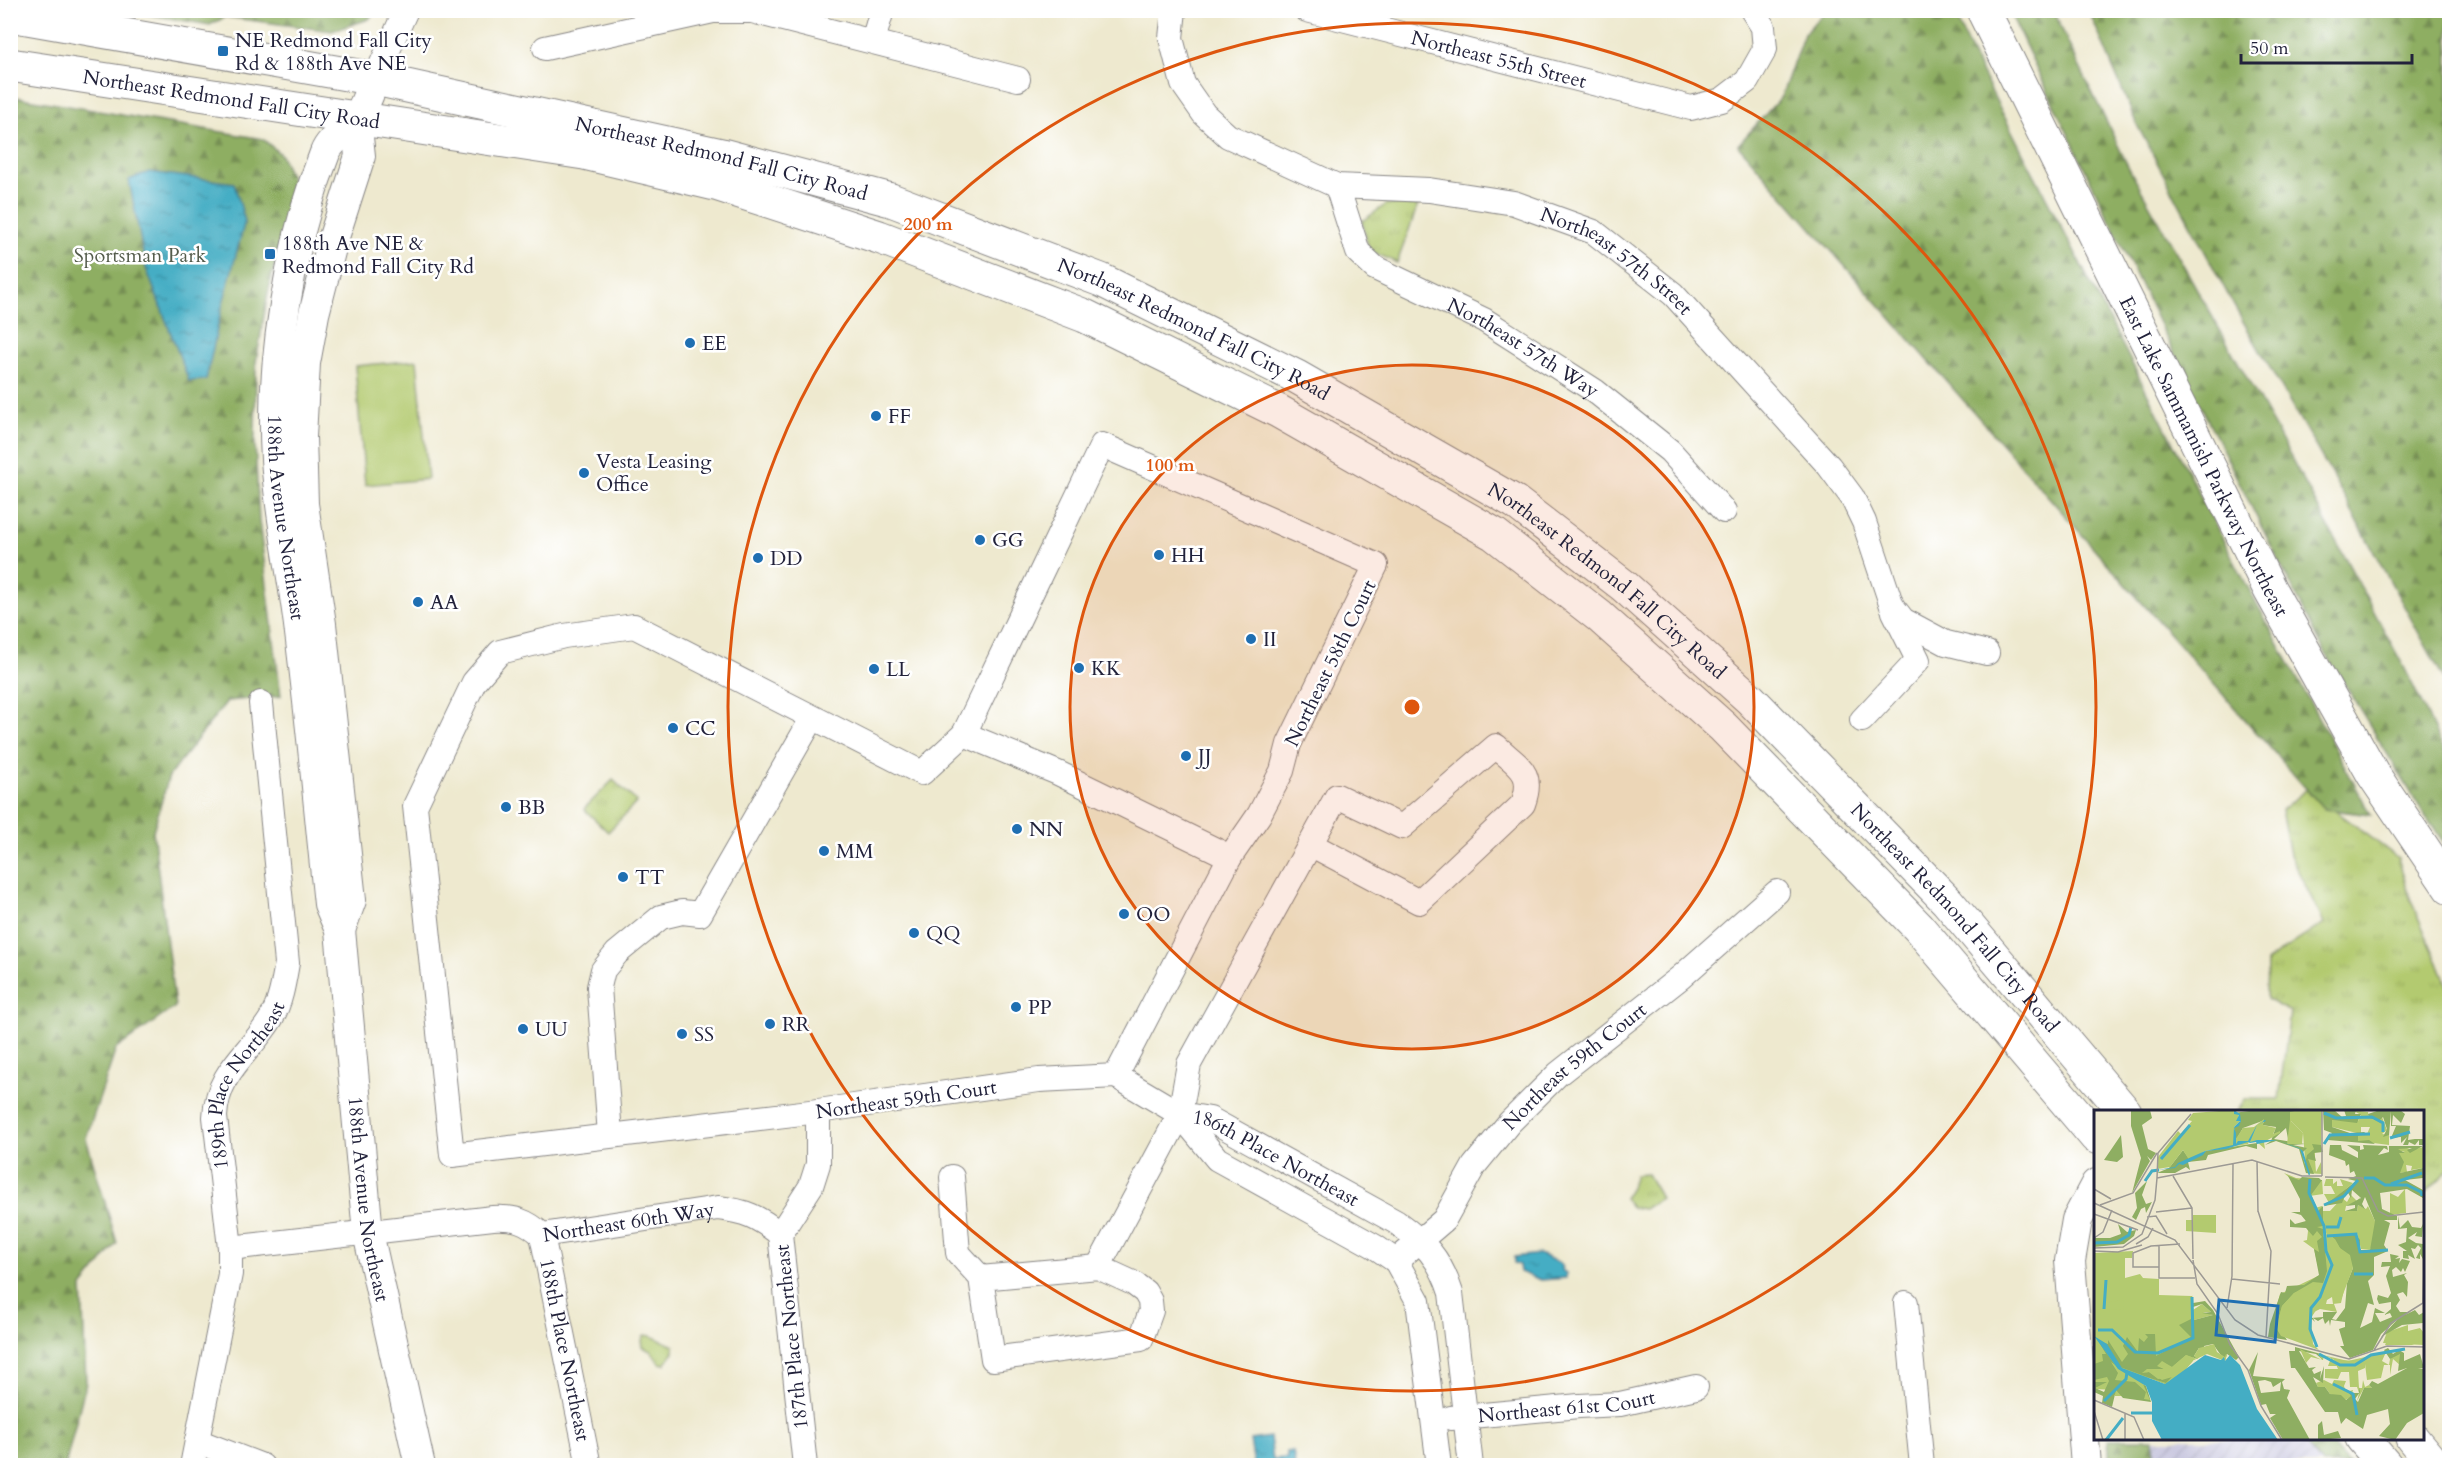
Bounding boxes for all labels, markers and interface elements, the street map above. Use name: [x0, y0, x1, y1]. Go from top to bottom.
street label: Northeast 55th Street: [1408, 24, 1590, 95]
place label: NE Redmond Fall City Rd & 188th Ave NE: [235, 27, 432, 77]
scale bar: [2241, 27, 2412, 65]
text: 50 m: [2250, 36, 2289, 61]
marker: NE Redmond Fall City Rd & 188th Ave NE: [216, 44, 230, 58]
street label: Northeast Redmond Fall City Road: [81, 63, 382, 136]
street label: Northeast Redmond Fall City Road: [573, 110, 871, 207]
street label: Northeast 57th Street: [1537, 201, 1699, 321]
text: 200 m: [903, 212, 953, 237]
place label: 188th Ave NE & Redmond Fall City Rd: [282, 230, 474, 280]
park label: Sportsman Park: [74, 242, 207, 269]
marker: 188th Ave NE & Redmond Fall City Rd: [263, 247, 277, 261]
street label: Northeast Redmond Fall City Road: [1053, 252, 1335, 407]
street label: Northeast 57th Way: [1443, 291, 1604, 404]
street label: East Lake Sammamish Parkway Northeast: [2113, 292, 2295, 622]
place label: EE: [702, 330, 727, 357]
marker: EE: [683, 336, 697, 350]
place label: FF: [888, 403, 911, 430]
marker: FF: [869, 409, 883, 423]
street label: 188th Avenue Northeast: [261, 414, 311, 622]
place label: Vesta Leasing Office: [596, 448, 712, 498]
text: 100 m: [1145, 453, 1195, 478]
marker: Vesta Leasing Office: [577, 466, 591, 480]
street label: Northeast Redmond Fall City Road: [1482, 476, 1732, 686]
place label: GG: [992, 527, 1024, 554]
marker: GG: [973, 533, 987, 547]
place label: HH: [1171, 542, 1205, 569]
place label: DD: [770, 545, 803, 572]
marker: HH: [1152, 548, 1166, 562]
marker: DD: [751, 551, 765, 565]
street label: Northeast 58th Court: [1278, 575, 1383, 751]
place label: AA: [430, 589, 459, 616]
marker: AA: [411, 595, 425, 609]
place label: II: [1263, 626, 1277, 653]
marker: II: [1244, 632, 1258, 646]
place label: KK: [1091, 655, 1121, 682]
place label: LL: [886, 656, 911, 683]
marker: KK: [1072, 661, 1086, 675]
marker: LL: [867, 662, 881, 676]
centre of rings: [1402, 697, 1422, 717]
place label: CC: [685, 715, 716, 742]
marker: CC: [666, 721, 680, 735]
place label: JJ: [1195, 743, 1212, 770]
marker: JJ: [1179, 749, 1193, 763]
place label: BB: [518, 794, 545, 821]
street label: Northeast Redmond Fall City Road: [1844, 797, 2065, 1038]
marker: BB: [499, 800, 513, 814]
place label: NN: [1029, 816, 1063, 843]
marker: NN: [1010, 822, 1024, 836]
place label: MM: [836, 838, 874, 865]
marker: MM: [817, 844, 831, 858]
place label: TT: [635, 864, 665, 891]
marker: TT: [616, 870, 630, 884]
place label: OO: [1136, 901, 1171, 928]
marker: OO: [1117, 907, 1131, 921]
place label: QQ: [926, 920, 961, 947]
marker: QQ: [907, 926, 921, 940]
place label: PP: [1028, 994, 1052, 1021]
street label: Northeast 59th Court: [1497, 996, 1652, 1136]
street label: 189th Place Northeast: [202, 997, 292, 1171]
marker: PP: [1009, 1000, 1023, 1014]
place label: RR: [782, 1011, 810, 1038]
place label: UU: [535, 1016, 568, 1043]
marker: RR: [763, 1017, 777, 1031]
place label: SS: [694, 1021, 714, 1048]
marker: UU: [516, 1022, 530, 1036]
marker: SS: [675, 1027, 689, 1041]
street label: Northeast 59th Court: [814, 1073, 999, 1126]
street label: 188th Avenue Northeast: [341, 1095, 396, 1305]
street label: 186th Place Northeast: [1191, 1103, 1364, 1213]
inset map: [2094, 1110, 2424, 1440]
street label: Northeast 60th Way: [541, 1196, 717, 1249]
street label: 187th Place Northeast: [768, 1243, 815, 1431]
street label: 188th Place Northeast: [533, 1256, 597, 1444]
street label: Northeast 61st Court: [1477, 1383, 1658, 1429]

